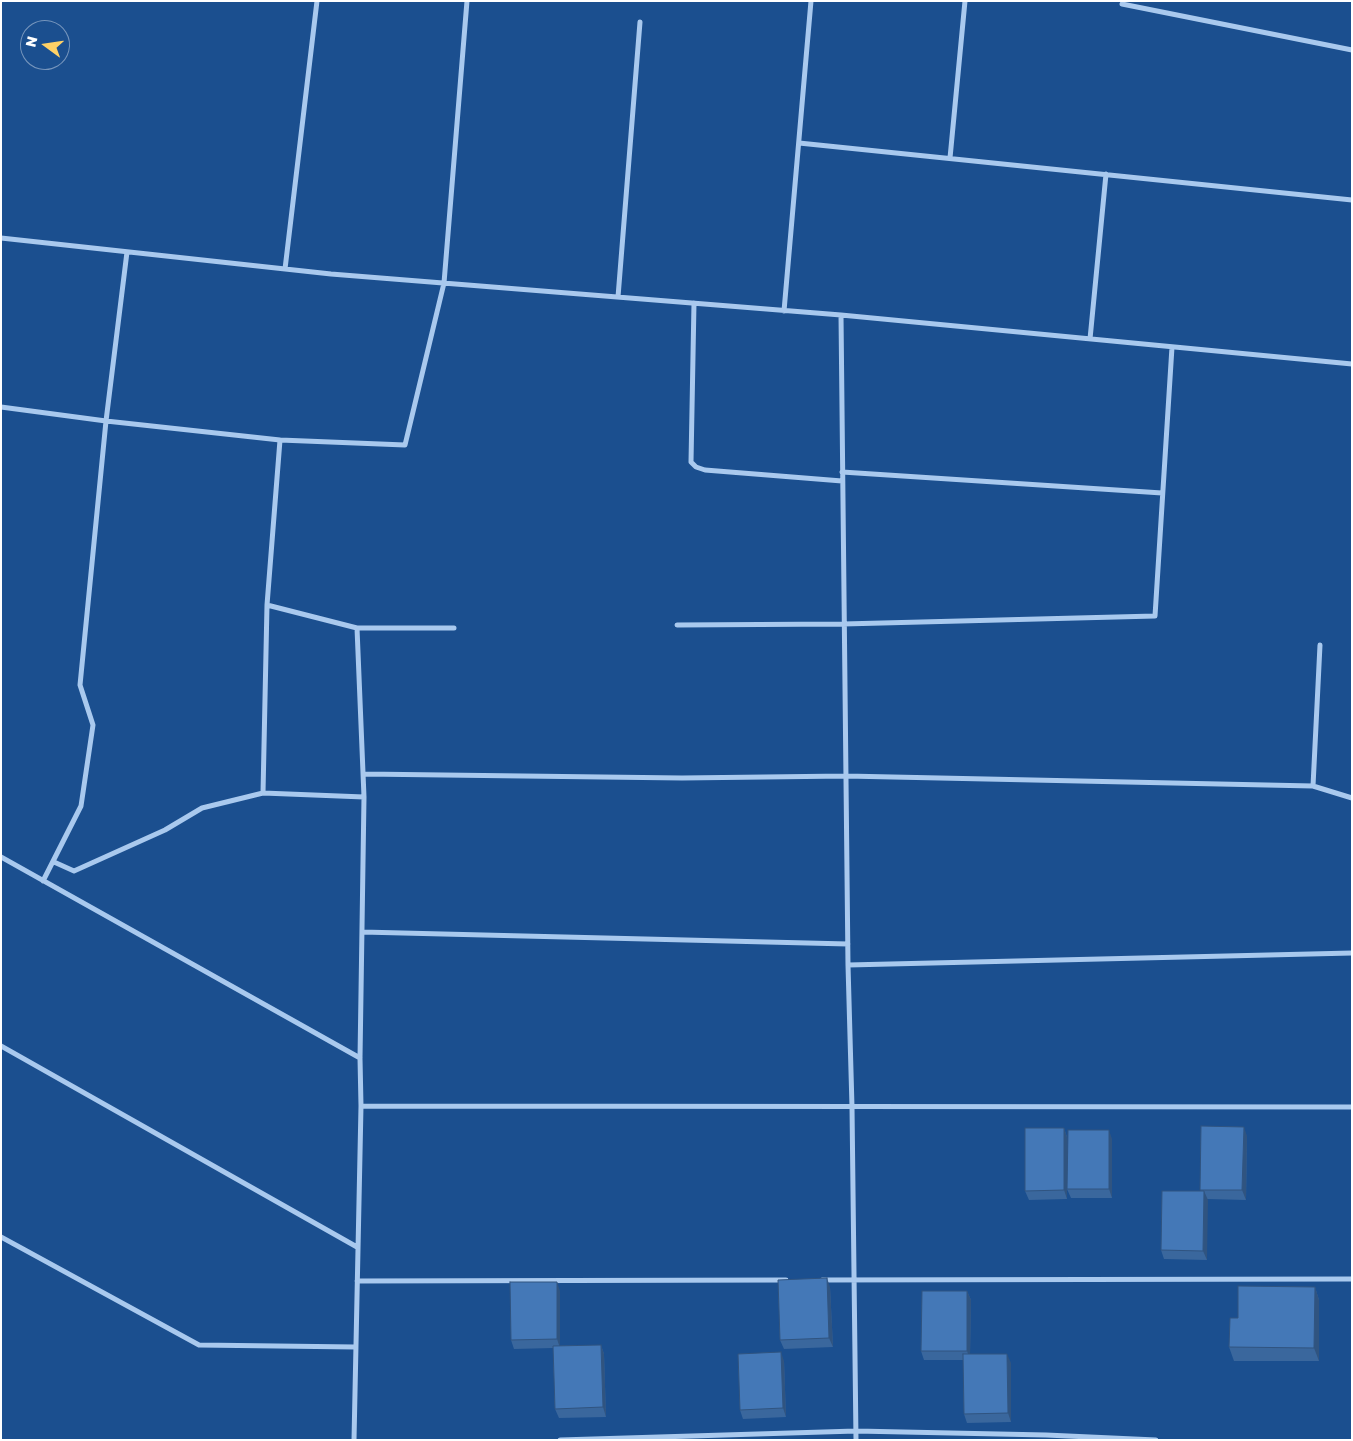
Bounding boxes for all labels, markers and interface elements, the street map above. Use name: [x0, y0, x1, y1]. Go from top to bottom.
north arrow: [20, 20, 70, 70]
text: N: [21, 34, 40, 49]

